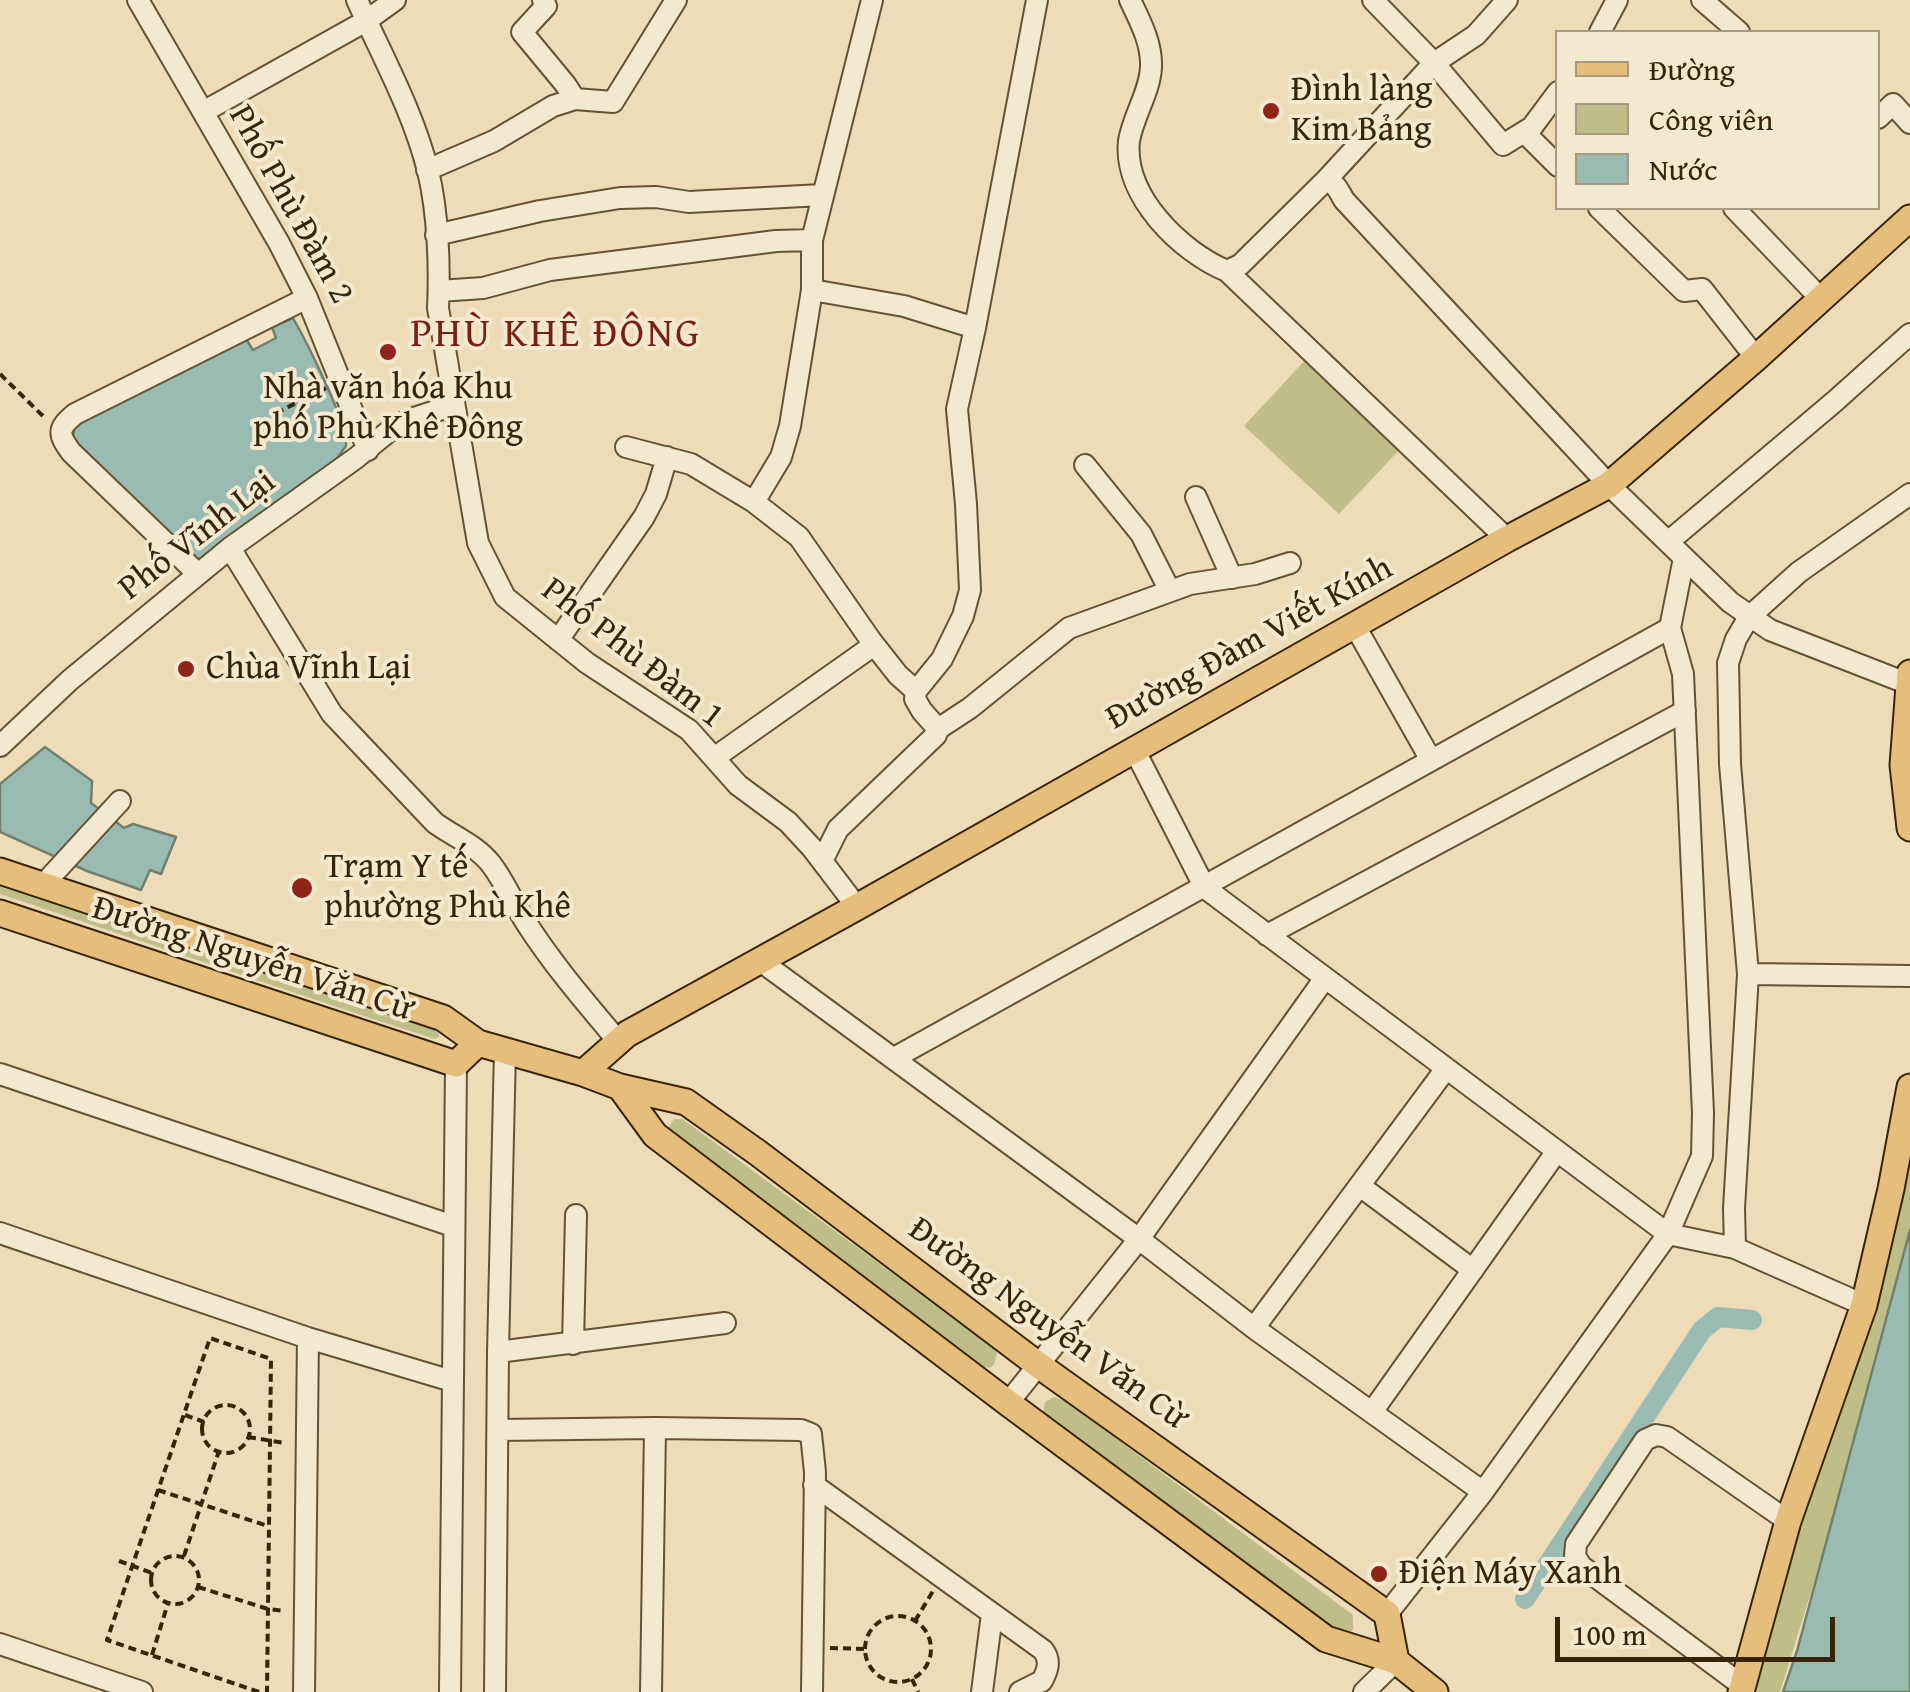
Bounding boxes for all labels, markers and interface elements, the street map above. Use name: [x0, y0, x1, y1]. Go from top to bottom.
legend: [1555, 30, 1880, 210]
text: Đường: [1649, 47, 1735, 91]
place label: Đình làng Kim Bảng: [1291, 70, 1433, 152]
text: Công viên: [1649, 97, 1773, 141]
street label: Phố Phù Đàm 2: [218, 99, 362, 311]
marker: Đình làng Kim Bảng: [1260, 100, 1282, 122]
text: Nước: [1649, 147, 1718, 191]
district label: PHÙ KHÊ ĐÔNG: [411, 312, 701, 360]
marker: Nhà văn hóa Khu phố Phù Khê Đông: [377, 341, 399, 363]
place label: Nhà văn hóa Khu phố Phù Khê Đông: [253, 368, 523, 450]
street label: Phố Vĩnh Lại: [111, 462, 285, 610]
street label: Đường Đàm Viết Kính: [1100, 548, 1400, 740]
street label: Phố Phù Đàm 1: [532, 570, 732, 738]
place label: Chùa Vĩnh Lại: [206, 648, 411, 690]
marker: Chùa Vĩnh Lại: [175, 658, 197, 680]
place label: Trạm Y tế phường Phù Khê: [324, 847, 571, 929]
marker: Trạm Y tế phường Phù Khê: [289, 875, 315, 901]
street label: Đường Nguyễn Văn Cừ: [87, 888, 419, 1032]
street label: Đường Nguyễn Văn Cừ: [900, 1209, 1196, 1441]
place label: Điện Máy Xanh: [1399, 1553, 1622, 1595]
marker: Điện Máy Xanh: [1368, 1563, 1390, 1585]
scale bar: [1560, 1597, 1840, 1659]
text: 100 m: [1572, 1612, 1646, 1656]

